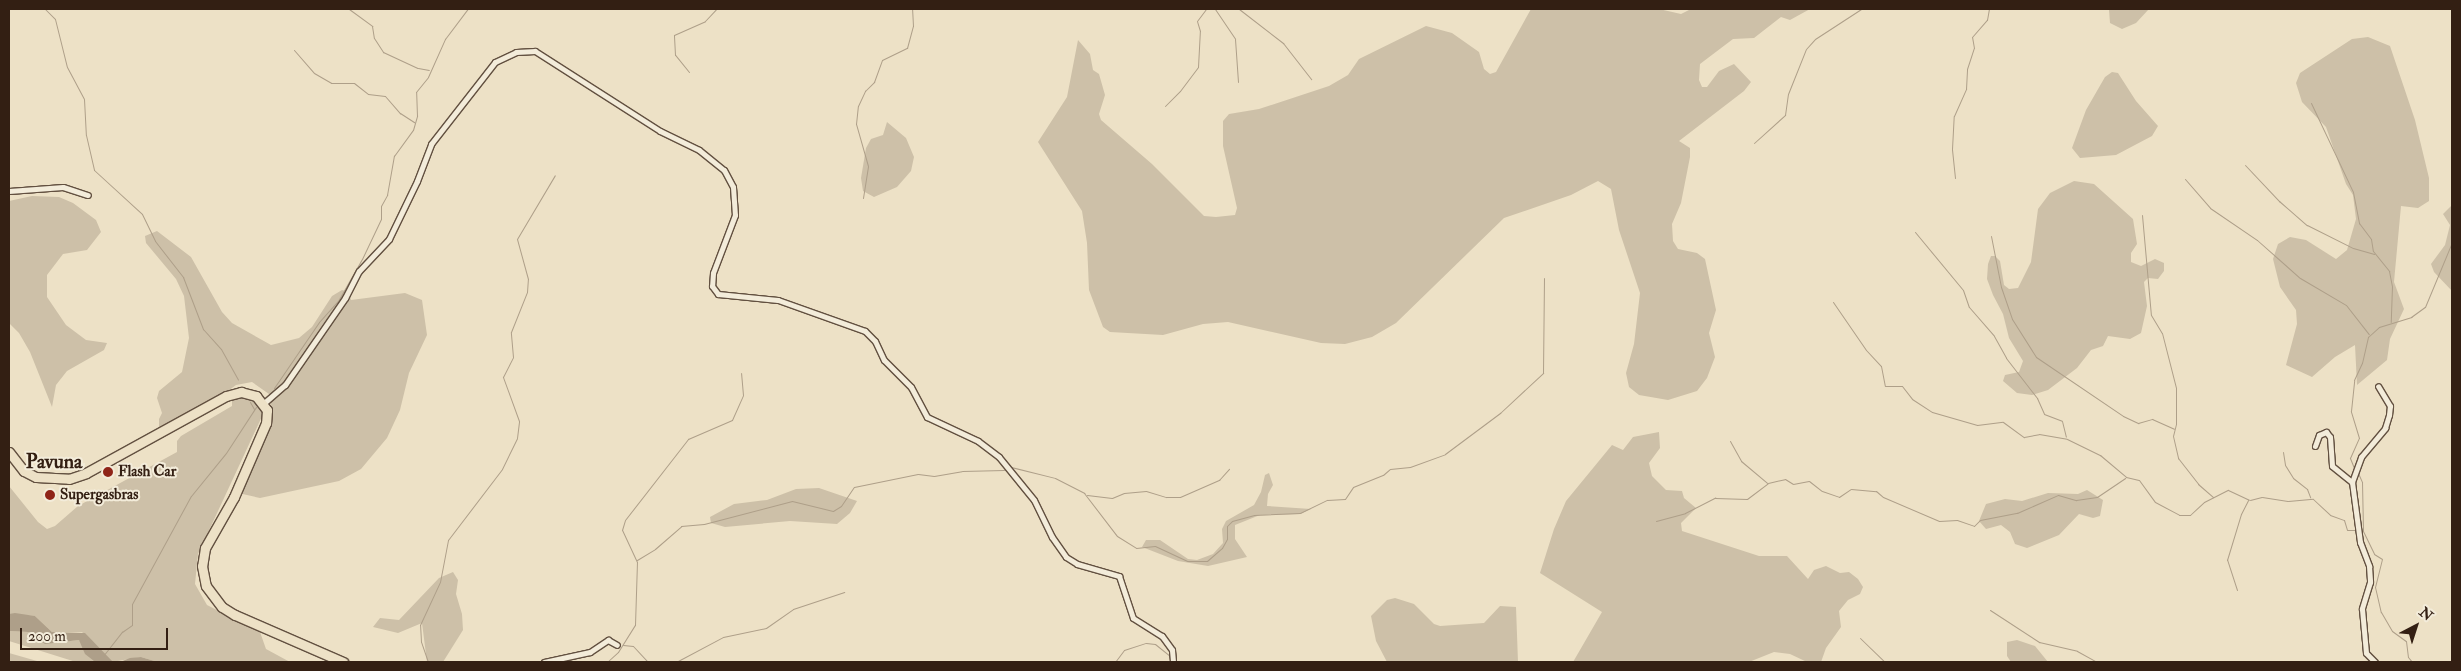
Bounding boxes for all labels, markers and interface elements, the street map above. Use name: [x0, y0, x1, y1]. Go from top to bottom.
district label: Pavuna: [26, 449, 82, 473]
place label: Flash Car: [118, 463, 176, 481]
marker: Flash Car: [102, 466, 114, 478]
place label: Supergasbras: [60, 486, 138, 504]
marker: Supergasbras: [44, 489, 56, 501]
north arrow: [2391, 601, 2441, 651]
text: N: [2416, 604, 2436, 625]
scale bar: [22, 618, 170, 650]
text: 200 m: [28, 627, 66, 646]

